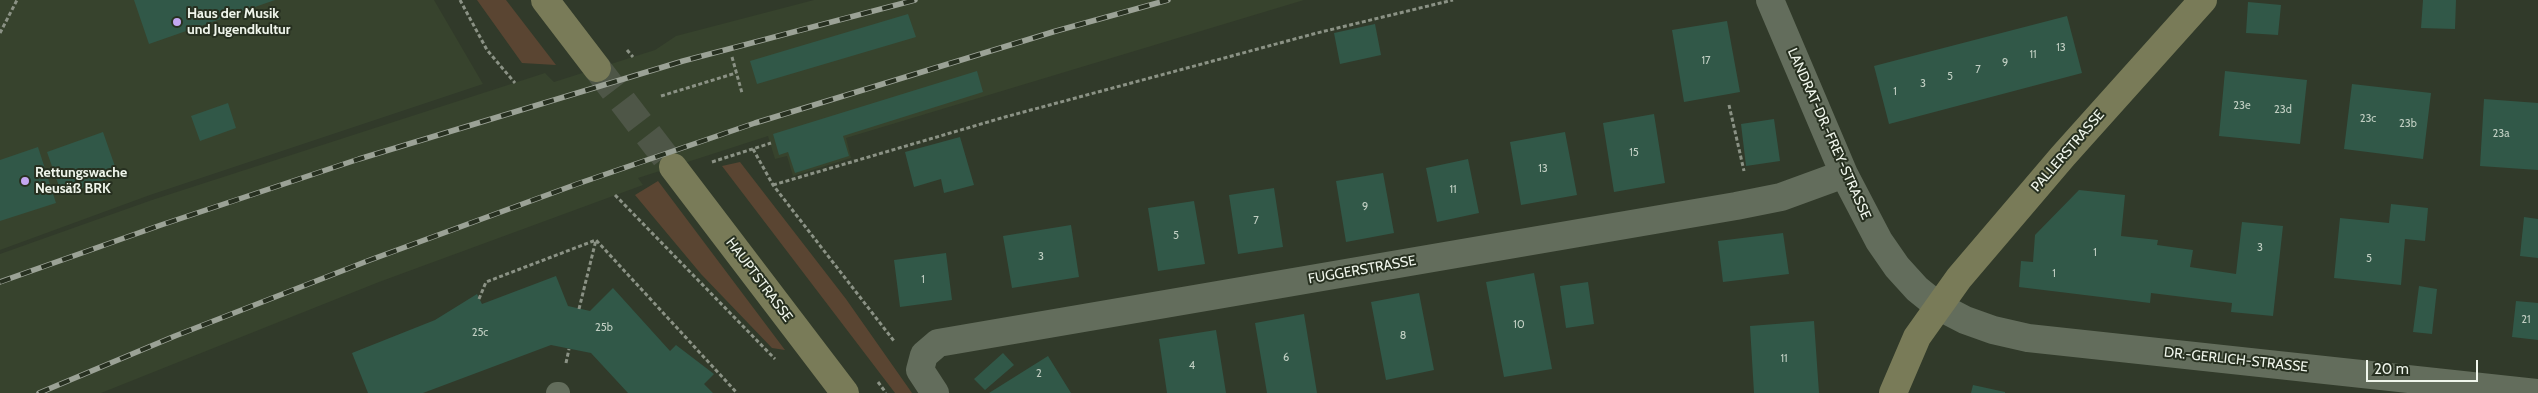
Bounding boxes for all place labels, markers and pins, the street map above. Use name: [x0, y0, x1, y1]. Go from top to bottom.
place label: Haus der Musik und Jugendkultur: [187, 6, 290, 38]
marker: Haus der Musik und Jugendkultur: [171, 16, 183, 28]
place label: Rettungswache Neusäß BRK: [35, 165, 127, 198]
marker: Rettungswache Neusäß BRK: [19, 175, 31, 187]

